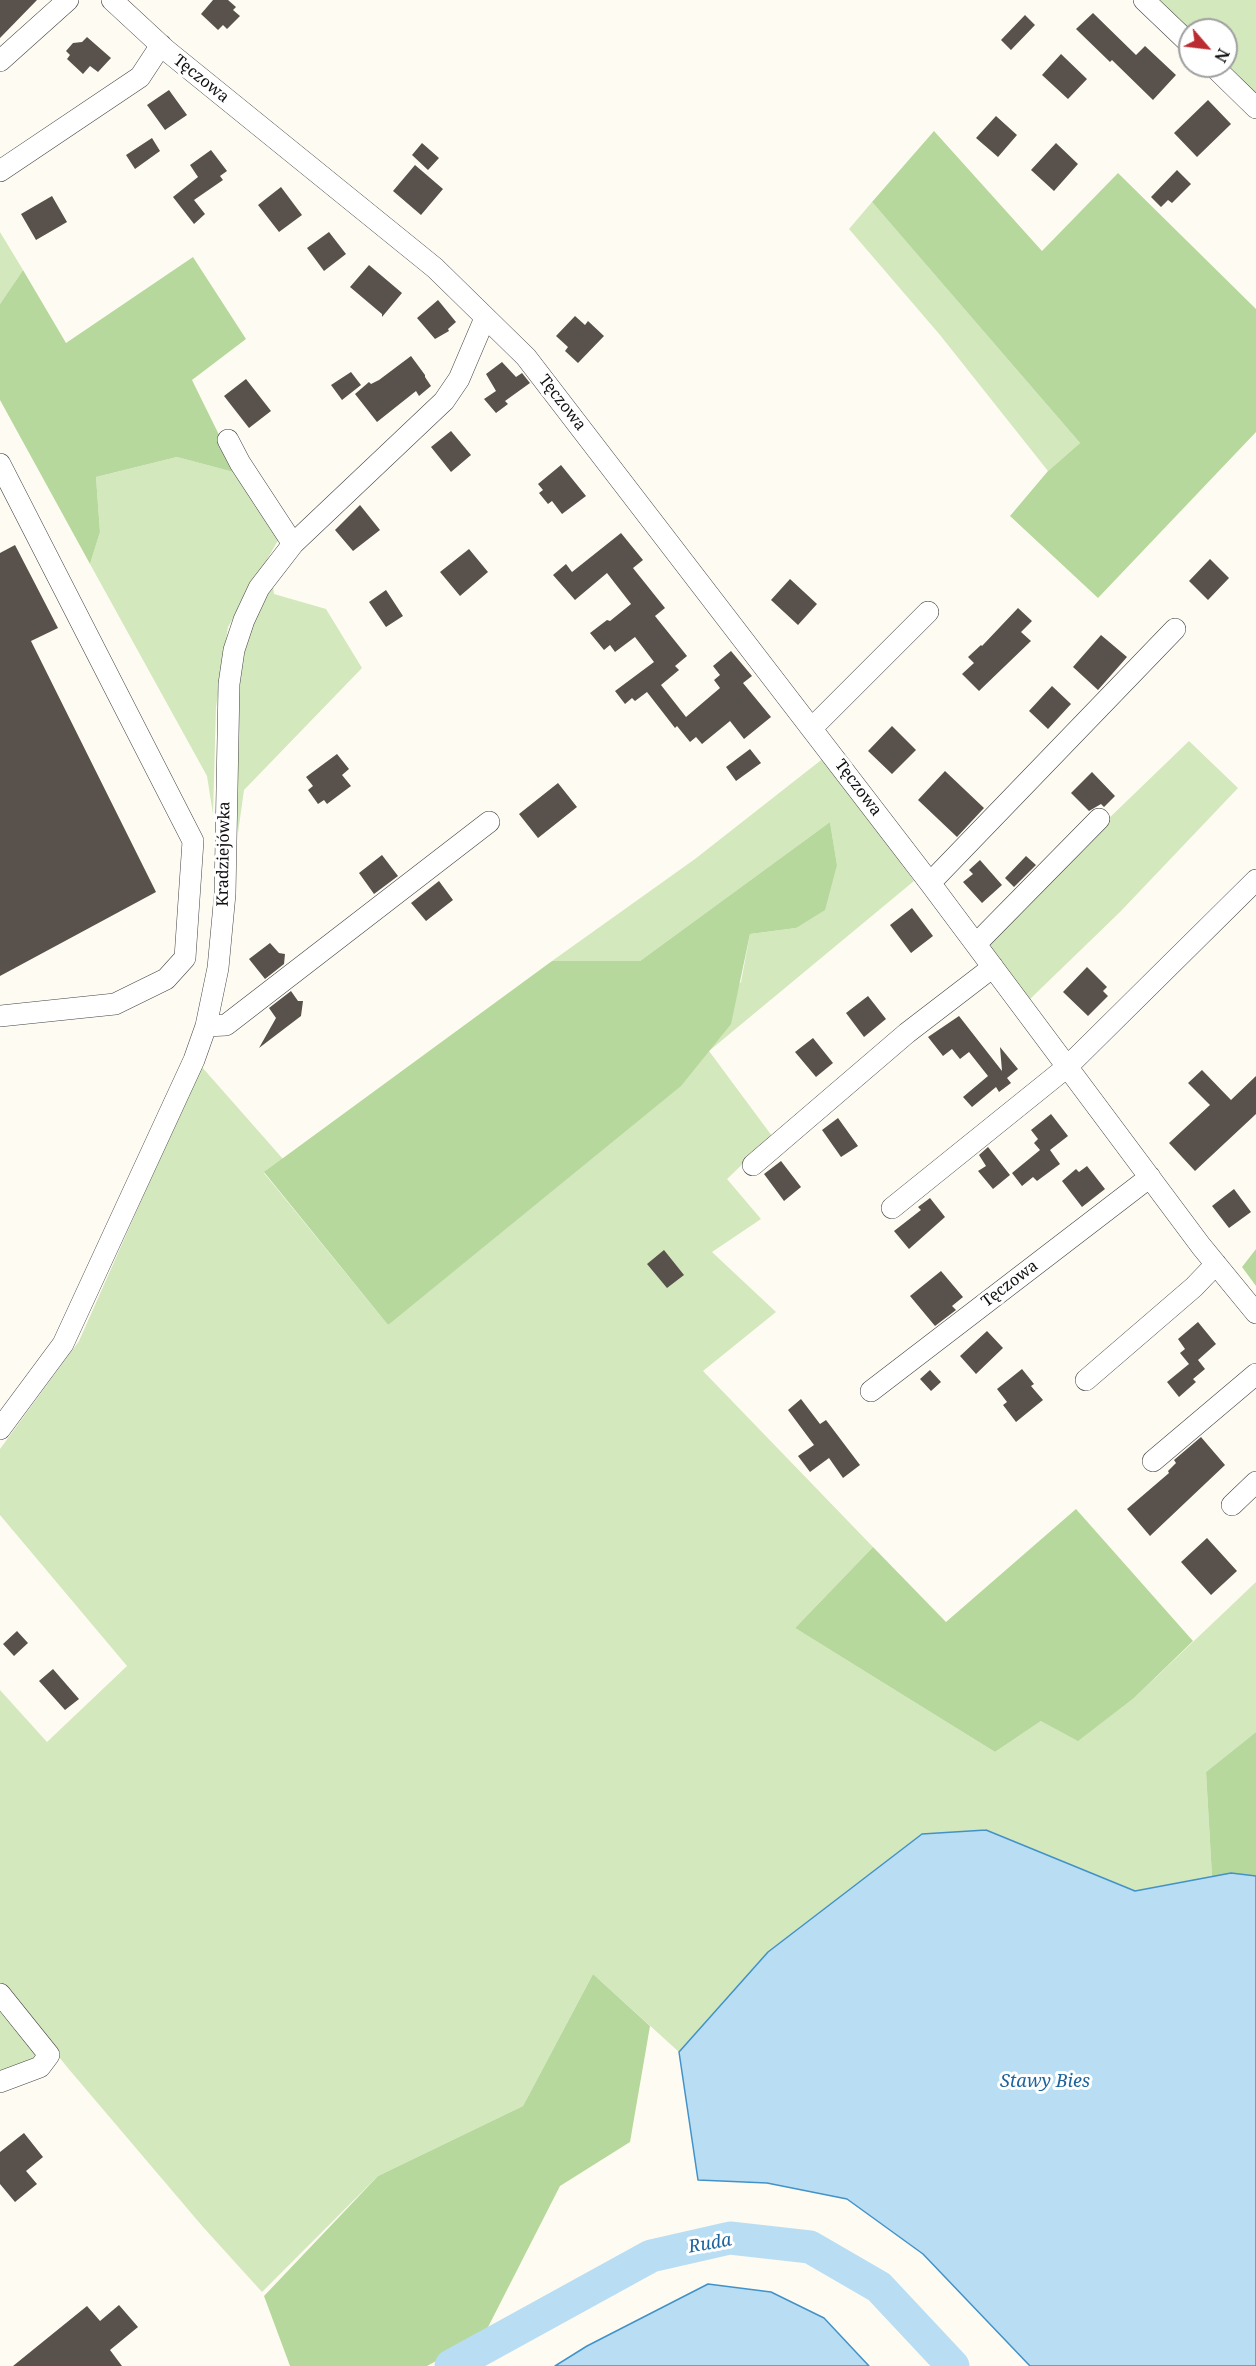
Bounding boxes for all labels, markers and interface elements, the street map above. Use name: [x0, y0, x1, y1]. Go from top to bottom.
north arrow: [1178, 18, 1238, 78]
text: N: [1209, 45, 1235, 66]
street label: Tęczowa: [169, 51, 233, 107]
street label: Tęczowa: [534, 371, 590, 435]
street label: Tęczowa: [831, 756, 885, 820]
street label: Kradziejówka: [213, 801, 235, 907]
street label: Tęczowa: [978, 1257, 1042, 1311]
water label: Stawy Bies: [1000, 2071, 1090, 2093]
water label: Ruda: [687, 2230, 733, 2258]

